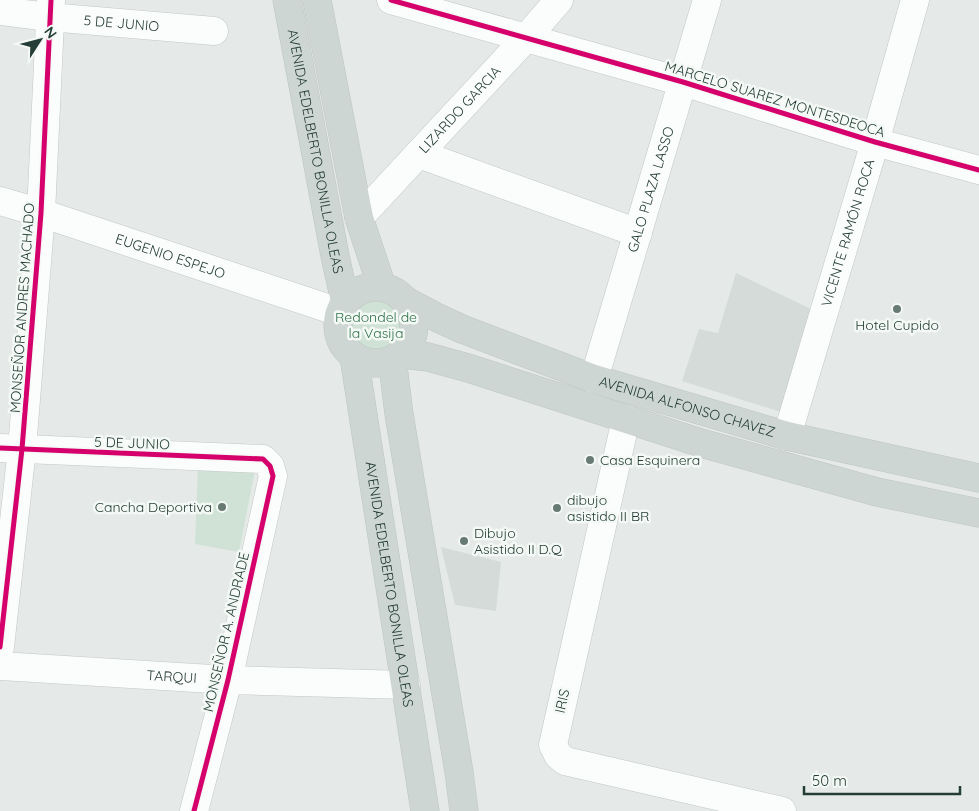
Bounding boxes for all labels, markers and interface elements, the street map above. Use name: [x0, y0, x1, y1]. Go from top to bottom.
street label: 5 DE JUNIO: [83, 11, 160, 35]
north arrow: [15, 15, 65, 65]
text: N: [40, 23, 61, 42]
street label: AVENIDA EDELBERTO BONILLA OLEAS: [284, 28, 348, 275]
street label: MARCELO SUAREZ MONTESDEOCA: [663, 57, 887, 141]
street label: LIZARDO GARCIA: [415, 62, 505, 157]
street label: GALO PLAZA LASSO: [623, 124, 678, 254]
street label: VICENTE RAMÓN ROCA: [817, 157, 878, 309]
street label: MONSEÑOR ANDRES MACHADO: [6, 202, 38, 414]
street label: EUGENIO ESPEJO: [113, 229, 228, 283]
marker: Hotel Cupido: [891, 303, 903, 315]
park label: Redondel de la Vasija: [335, 308, 417, 342]
place label: Hotel Cupido: [855, 316, 939, 334]
street label: AVENIDA ALFONSO CHAVEZ: [597, 372, 777, 441]
street label: 5 DE JUNIO: [94, 433, 170, 453]
place label: Casa Esquinera: [600, 451, 700, 469]
marker: Casa Esquinera: [584, 454, 596, 466]
street label: AVENIDA EDELBERTO BONILLA OLEAS: [361, 460, 418, 709]
place label: dibujo asistido II BR: [567, 491, 649, 525]
place label: Cancha Deportiva: [95, 498, 212, 516]
marker: Cancha Deportiva: [216, 501, 228, 513]
marker: dibujo asistido II BR: [551, 502, 563, 514]
place label: Dibujo Asistido II D.Q: [474, 524, 563, 558]
marker: Dibujo Asistido II D.Q: [458, 535, 470, 547]
street label: MONSEÑOR A. ANDRADE: [199, 550, 253, 714]
street label: TARQUI: [146, 666, 197, 687]
street label: IRIS: [551, 687, 574, 715]
scale bar: [804, 764, 960, 796]
text: 50 m: [812, 771, 847, 790]

